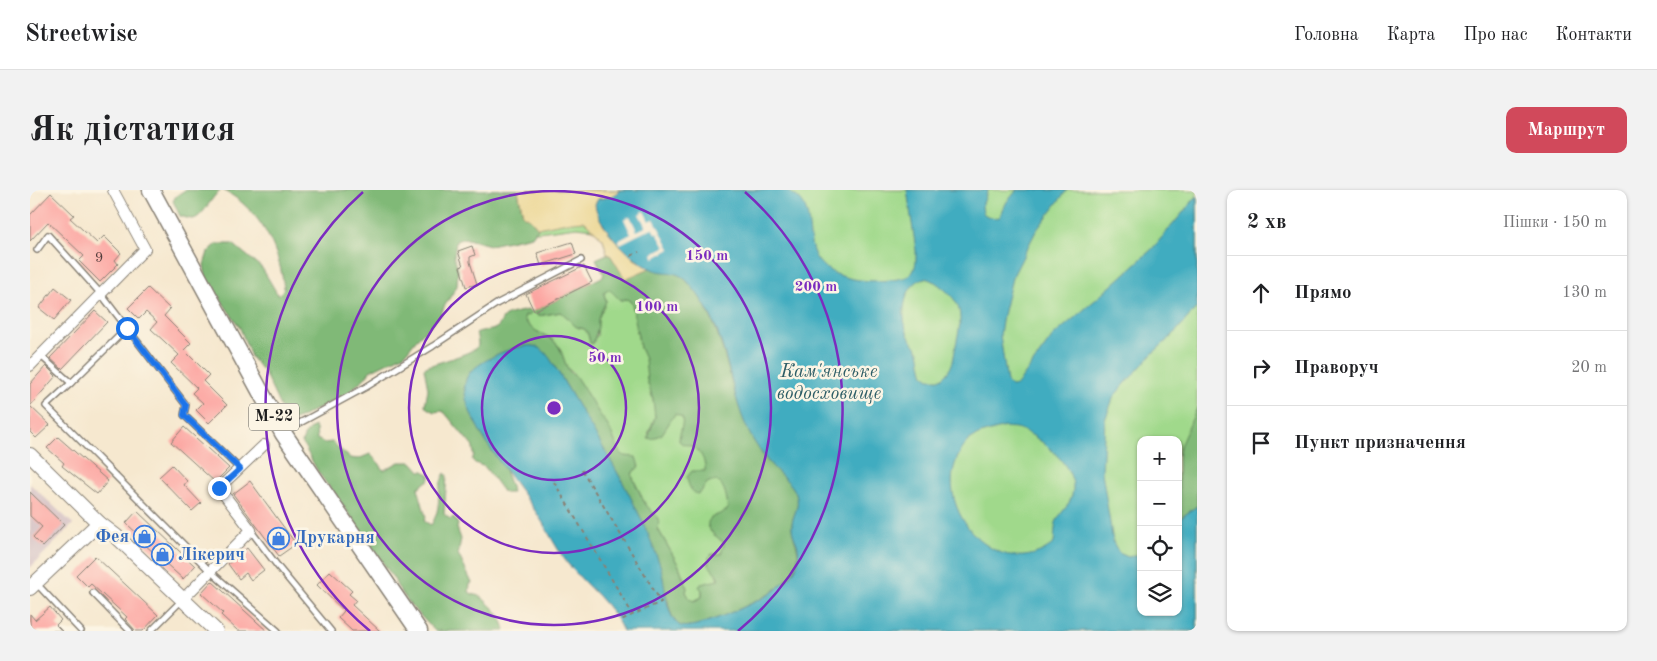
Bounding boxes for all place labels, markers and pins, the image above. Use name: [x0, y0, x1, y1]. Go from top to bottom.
centre of rings: [545, 399, 563, 417]
shop icon: Фея: [133, 525, 157, 549]
shop icon: Друкарня: [266, 526, 290, 550]
place label: Фея: [96, 528, 129, 546]
place label: Друкарня: [294, 529, 375, 547]
shop icon: Лікерич: [150, 543, 174, 567]
place label: Лікерич: [178, 546, 245, 564]

